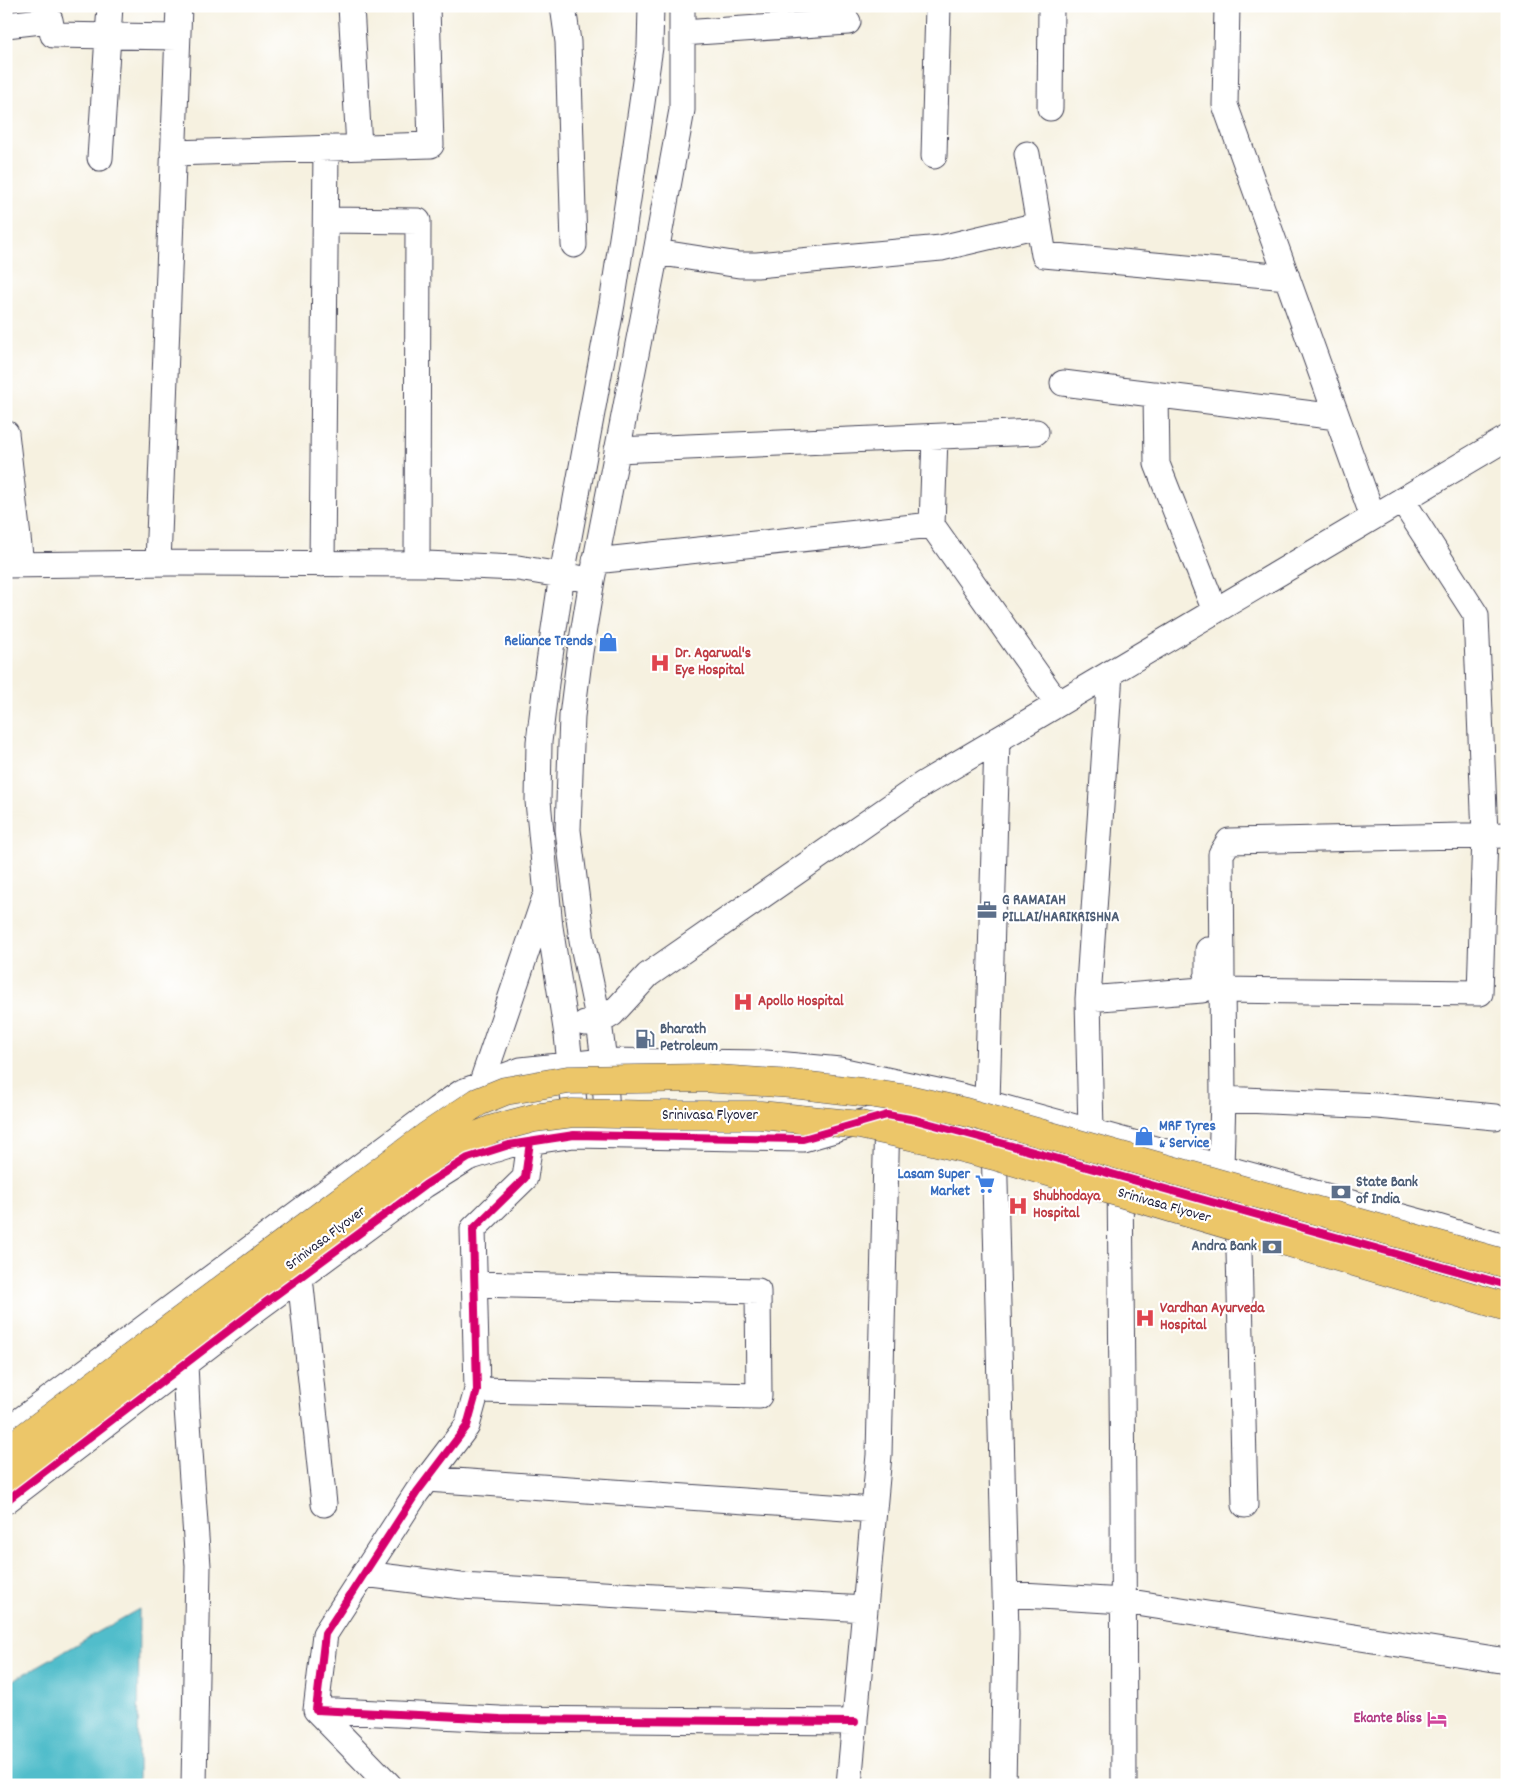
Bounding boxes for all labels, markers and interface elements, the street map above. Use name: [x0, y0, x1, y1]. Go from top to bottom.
place label: Reliance Trends: [504, 631, 593, 653]
shop icon: Reliance Trends: [597, 631, 619, 653]
place label: Dr. Agarwal's Eye Hospital: [675, 643, 751, 682]
hospital icon: Dr. Agarwal's Eye Hospital: [649, 652, 671, 674]
place label: G RAMAIAH PILLAI/HARIKRISHNA: [1002, 890, 1119, 929]
office icon: G RAMAIAH PILLAI/HARIKRISHNA: [976, 899, 998, 921]
hospital icon: Apollo Hospital: [732, 991, 754, 1013]
place label: Apollo Hospital: [758, 991, 844, 1013]
place label: Bharath Petroleum: [660, 1019, 718, 1058]
fuel station icon: Bharath Petroleum: [634, 1028, 656, 1050]
street label: Srinivasa Flyover: [662, 1105, 758, 1127]
place label: MRF Tyres & Service: [1159, 1116, 1216, 1155]
shop icon: MRF Tyres & Service: [1133, 1125, 1155, 1147]
place label: Lasam Super Market: [898, 1164, 970, 1203]
place label: State Bank of India: [1356, 1172, 1418, 1211]
supermarket icon: Lasam Super Market: [974, 1173, 996, 1195]
bank icon: State Bank of India: [1330, 1181, 1352, 1203]
street label: Srinivasa Flyover: [1115, 1182, 1214, 1230]
place label: Shubhodaya Hospital: [1033, 1186, 1101, 1225]
hospital icon: Shubhodaya Hospital: [1007, 1195, 1029, 1217]
street label: Srinivasa Flyover: [281, 1201, 371, 1277]
place label: Andra Bank: [1192, 1236, 1257, 1258]
bank icon: Andra Bank: [1261, 1236, 1283, 1258]
place label: Vardhan Ayurveda Hospital: [1160, 1298, 1265, 1337]
hospital icon: Vardhan Ayurveda Hospital: [1134, 1307, 1156, 1329]
place label: Ekante Bliss: [1353, 1708, 1422, 1730]
hotel icon: Ekante Bliss: [1426, 1708, 1448, 1730]

